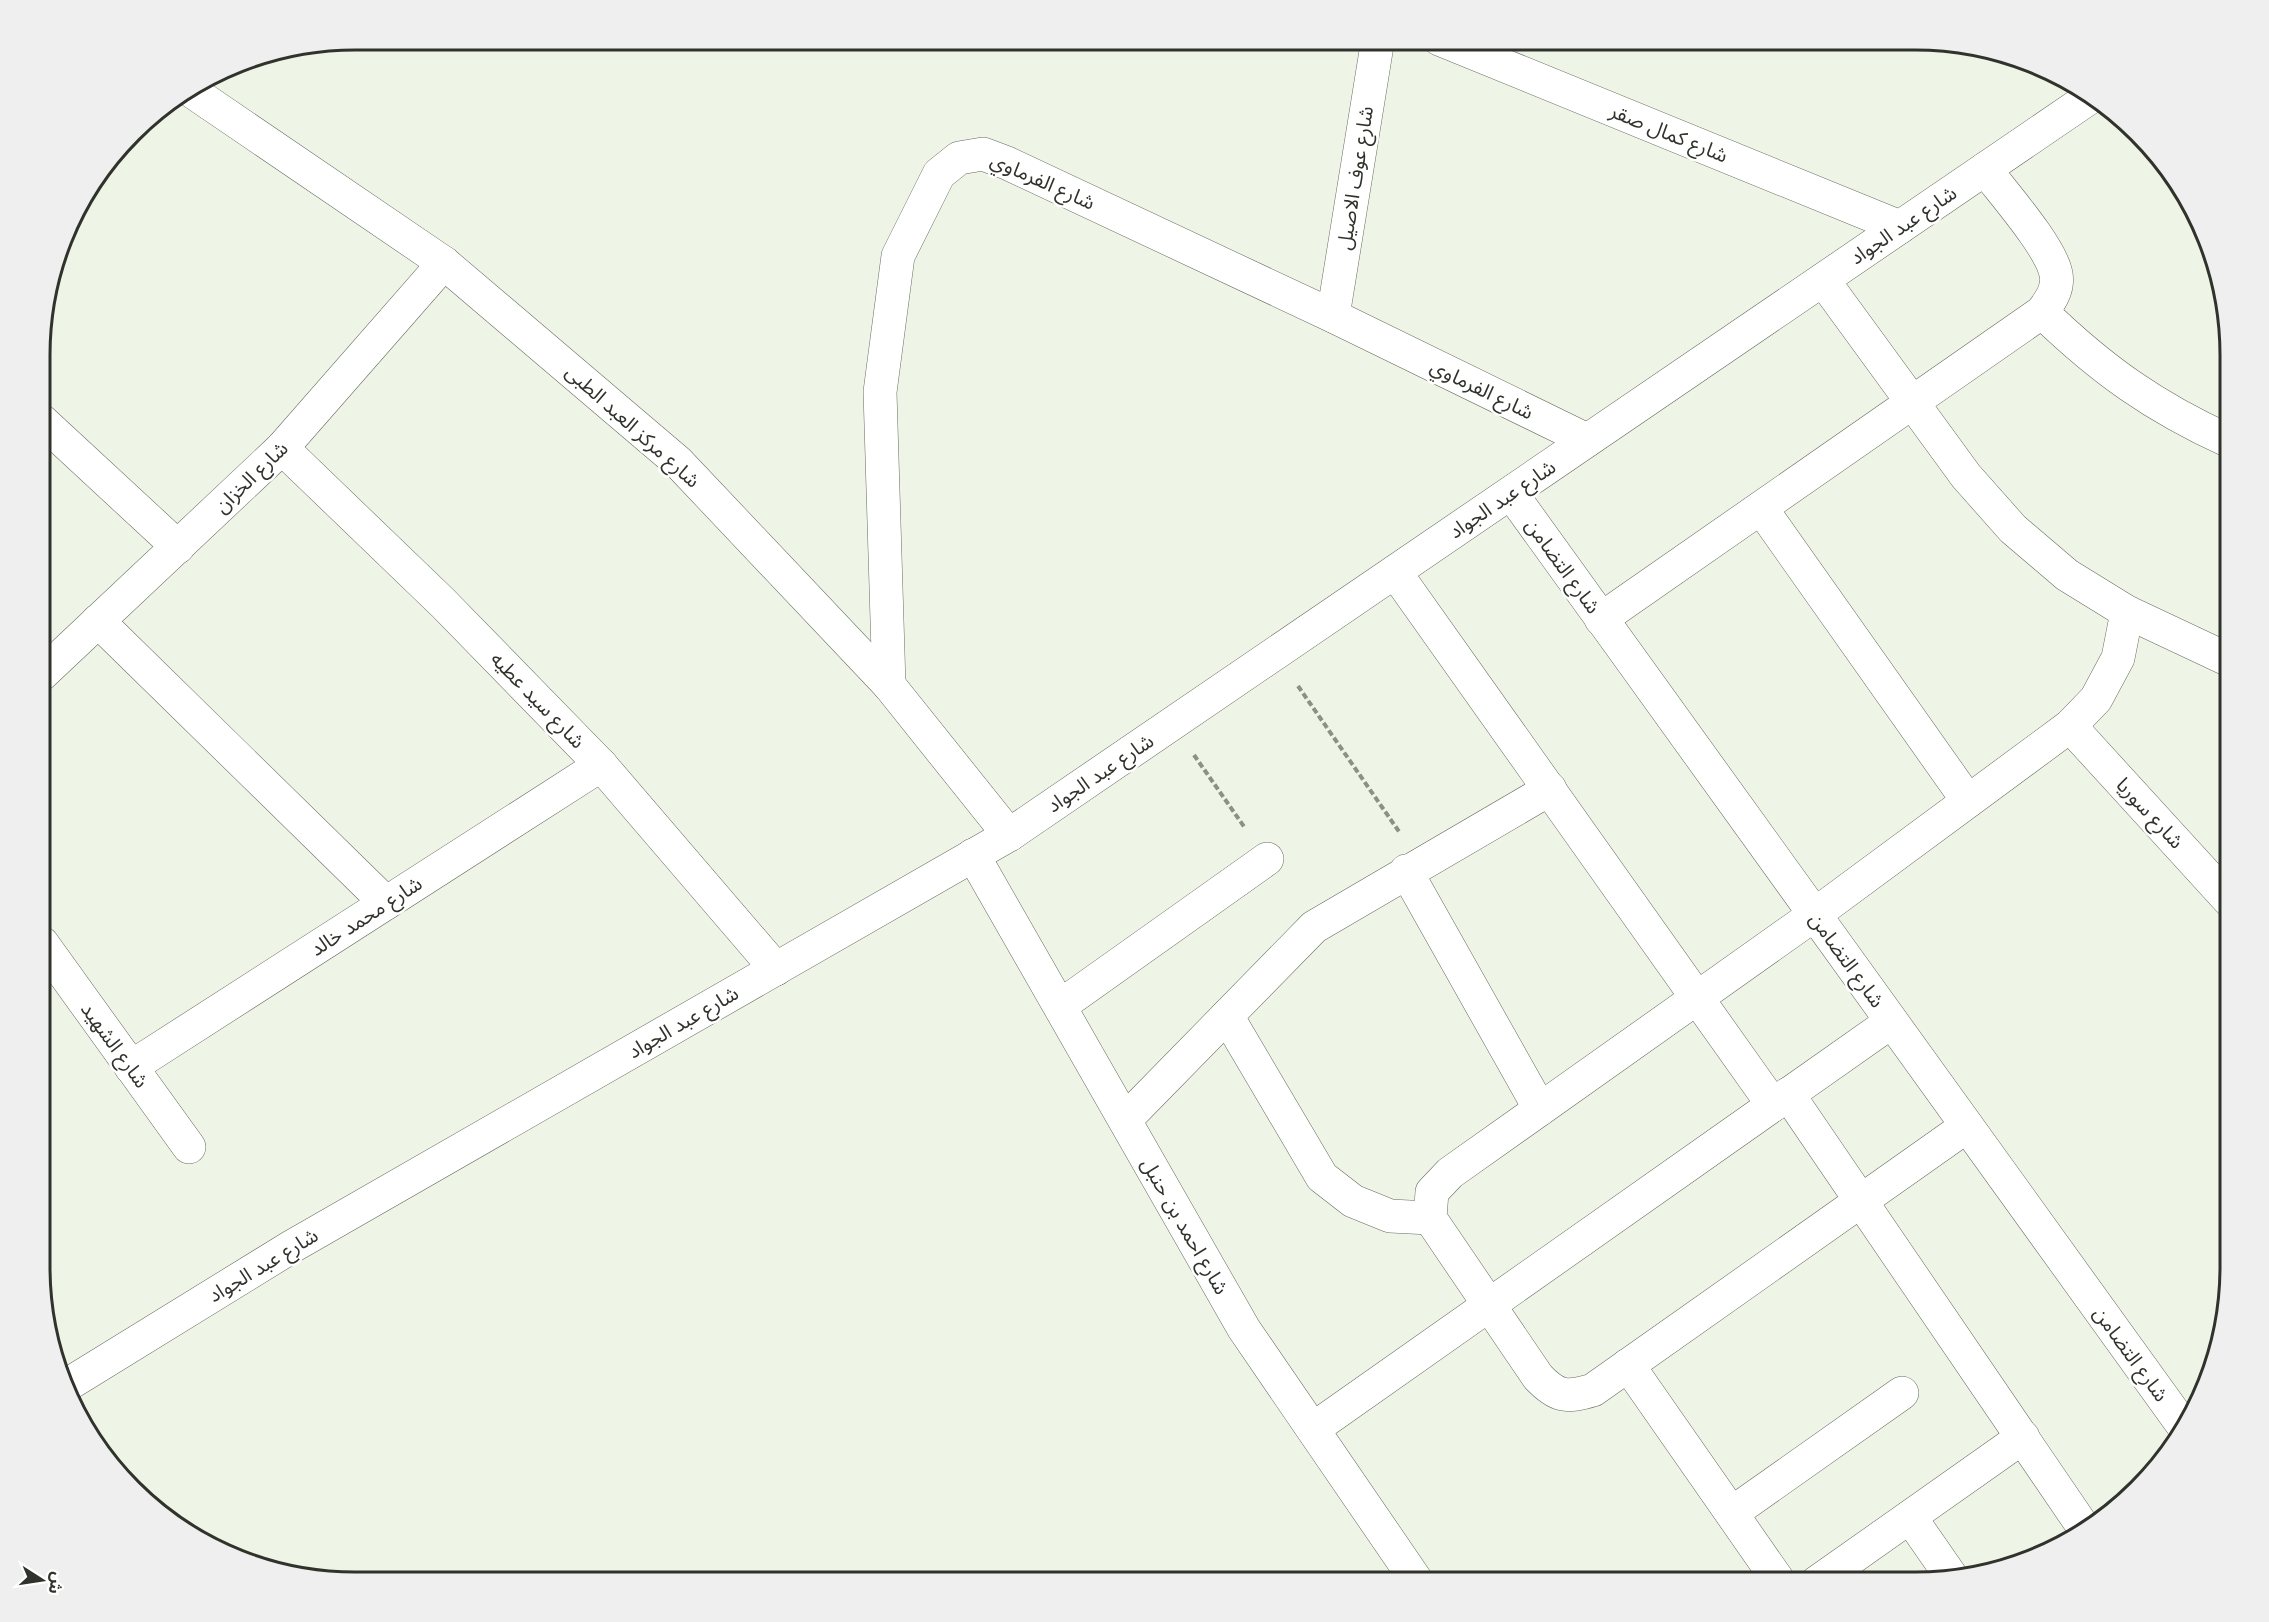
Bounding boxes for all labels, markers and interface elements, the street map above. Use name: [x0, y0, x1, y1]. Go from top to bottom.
street label: شارع كمال صقر: [1604, 97, 1732, 170]
street label: شارع عوف الاصيل: [1331, 104, 1381, 252]
street label: شارع الفرماوي: [986, 146, 1099, 218]
street label: شارع عبد الجواد: [1844, 180, 1963, 272]
street label: شارع الفرماوي: [1425, 353, 1538, 428]
street label: شارع مركز العبد الطبى: [559, 359, 706, 495]
street label: شارع الخزان: [209, 435, 295, 520]
street label: شارع عبد الجواد: [1443, 454, 1562, 546]
street label: شارع التضامن: [1518, 513, 1606, 620]
street label: شارع سيد عطيه: [484, 646, 591, 755]
street label: شارع عبد الجواد: [1041, 728, 1160, 820]
street label: شارع سوريا: [2109, 772, 2190, 855]
street label: شارع محمد خالد: [305, 870, 428, 964]
street label: شارع التضامن: [1802, 907, 1890, 1014]
street label: شارع عبد الجواد: [623, 980, 744, 1066]
street label: شارع الشهيد: [74, 997, 155, 1094]
street label: شارع احمد بن حنبل: [1134, 1153, 1235, 1300]
street label: شارع عبد الجواد: [203, 1222, 324, 1310]
street label: شارع التضامن: [2086, 1301, 2174, 1408]
north arrow: [12, 1550, 72, 1610]
text: ش: [44, 1570, 69, 1596]

